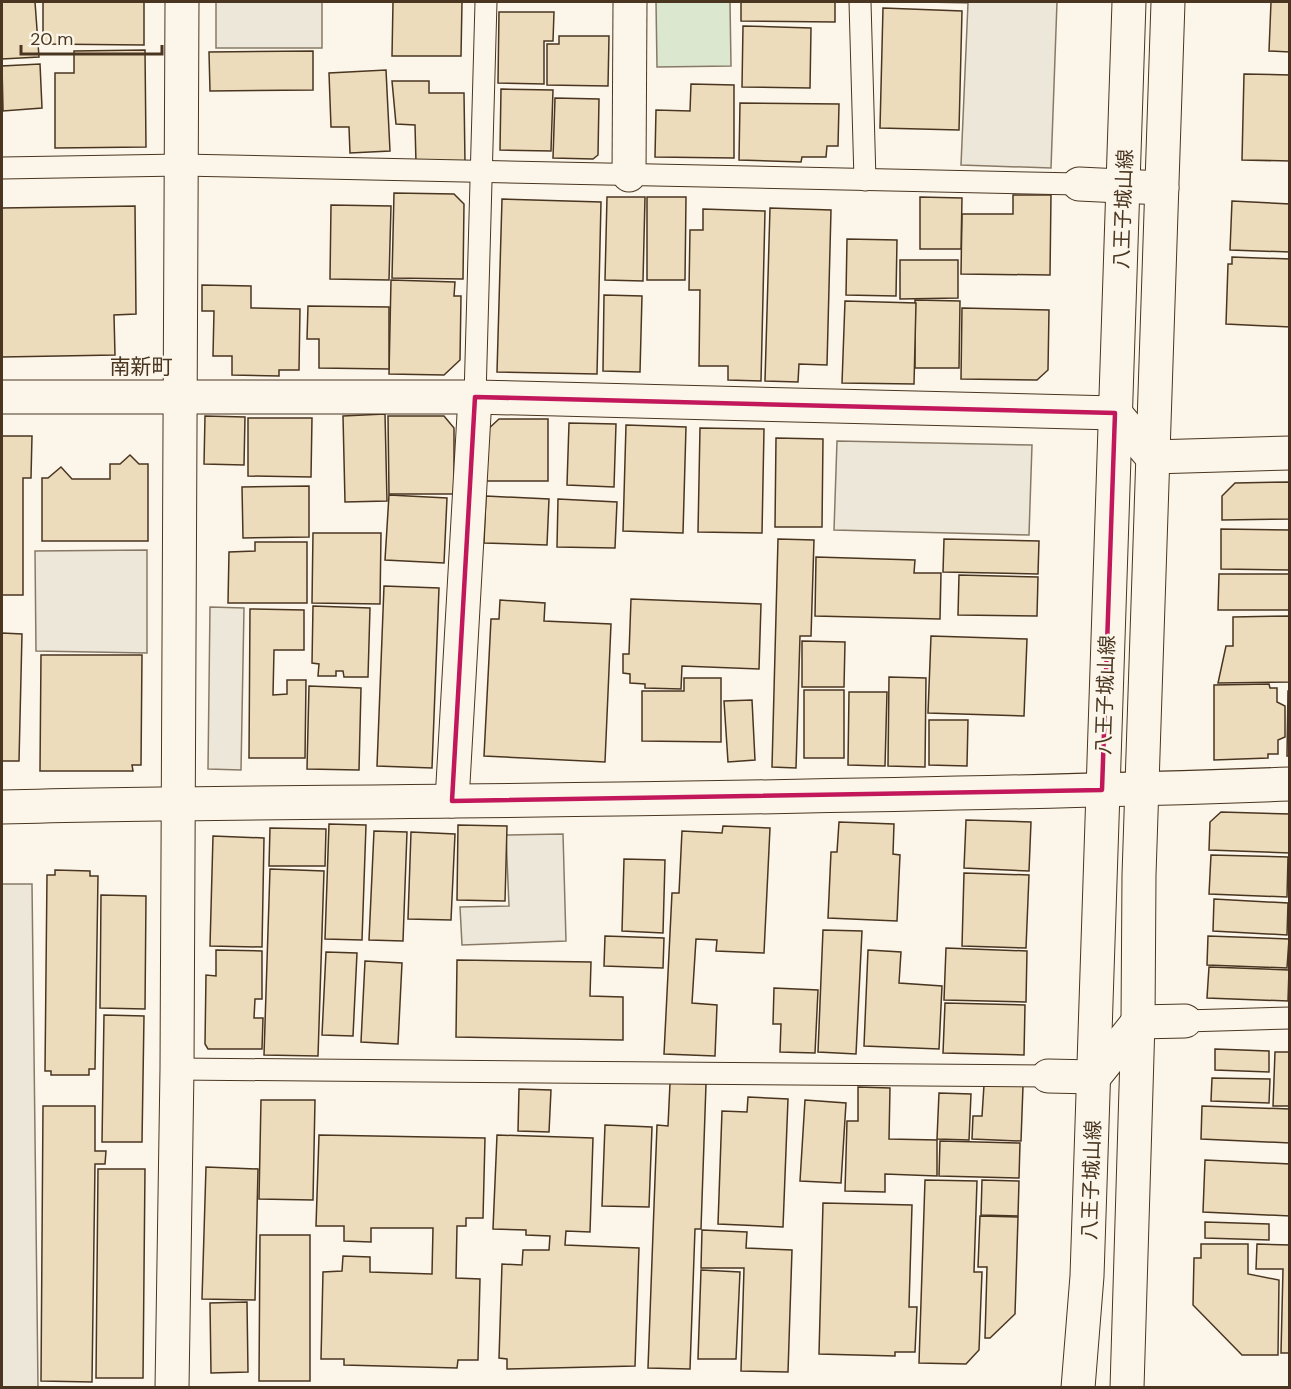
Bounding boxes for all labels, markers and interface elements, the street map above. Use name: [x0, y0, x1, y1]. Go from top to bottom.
scale bar: [21, 18, 162, 56]
text: 20 m: [30, 27, 73, 51]
street label: 八王子城山線: [1108, 149, 1138, 269]
district label: 南新町: [110, 353, 173, 381]
street label: 八王子城山線: [1090, 635, 1120, 755]
street label: 八王子城山線: [1076, 1120, 1106, 1240]

